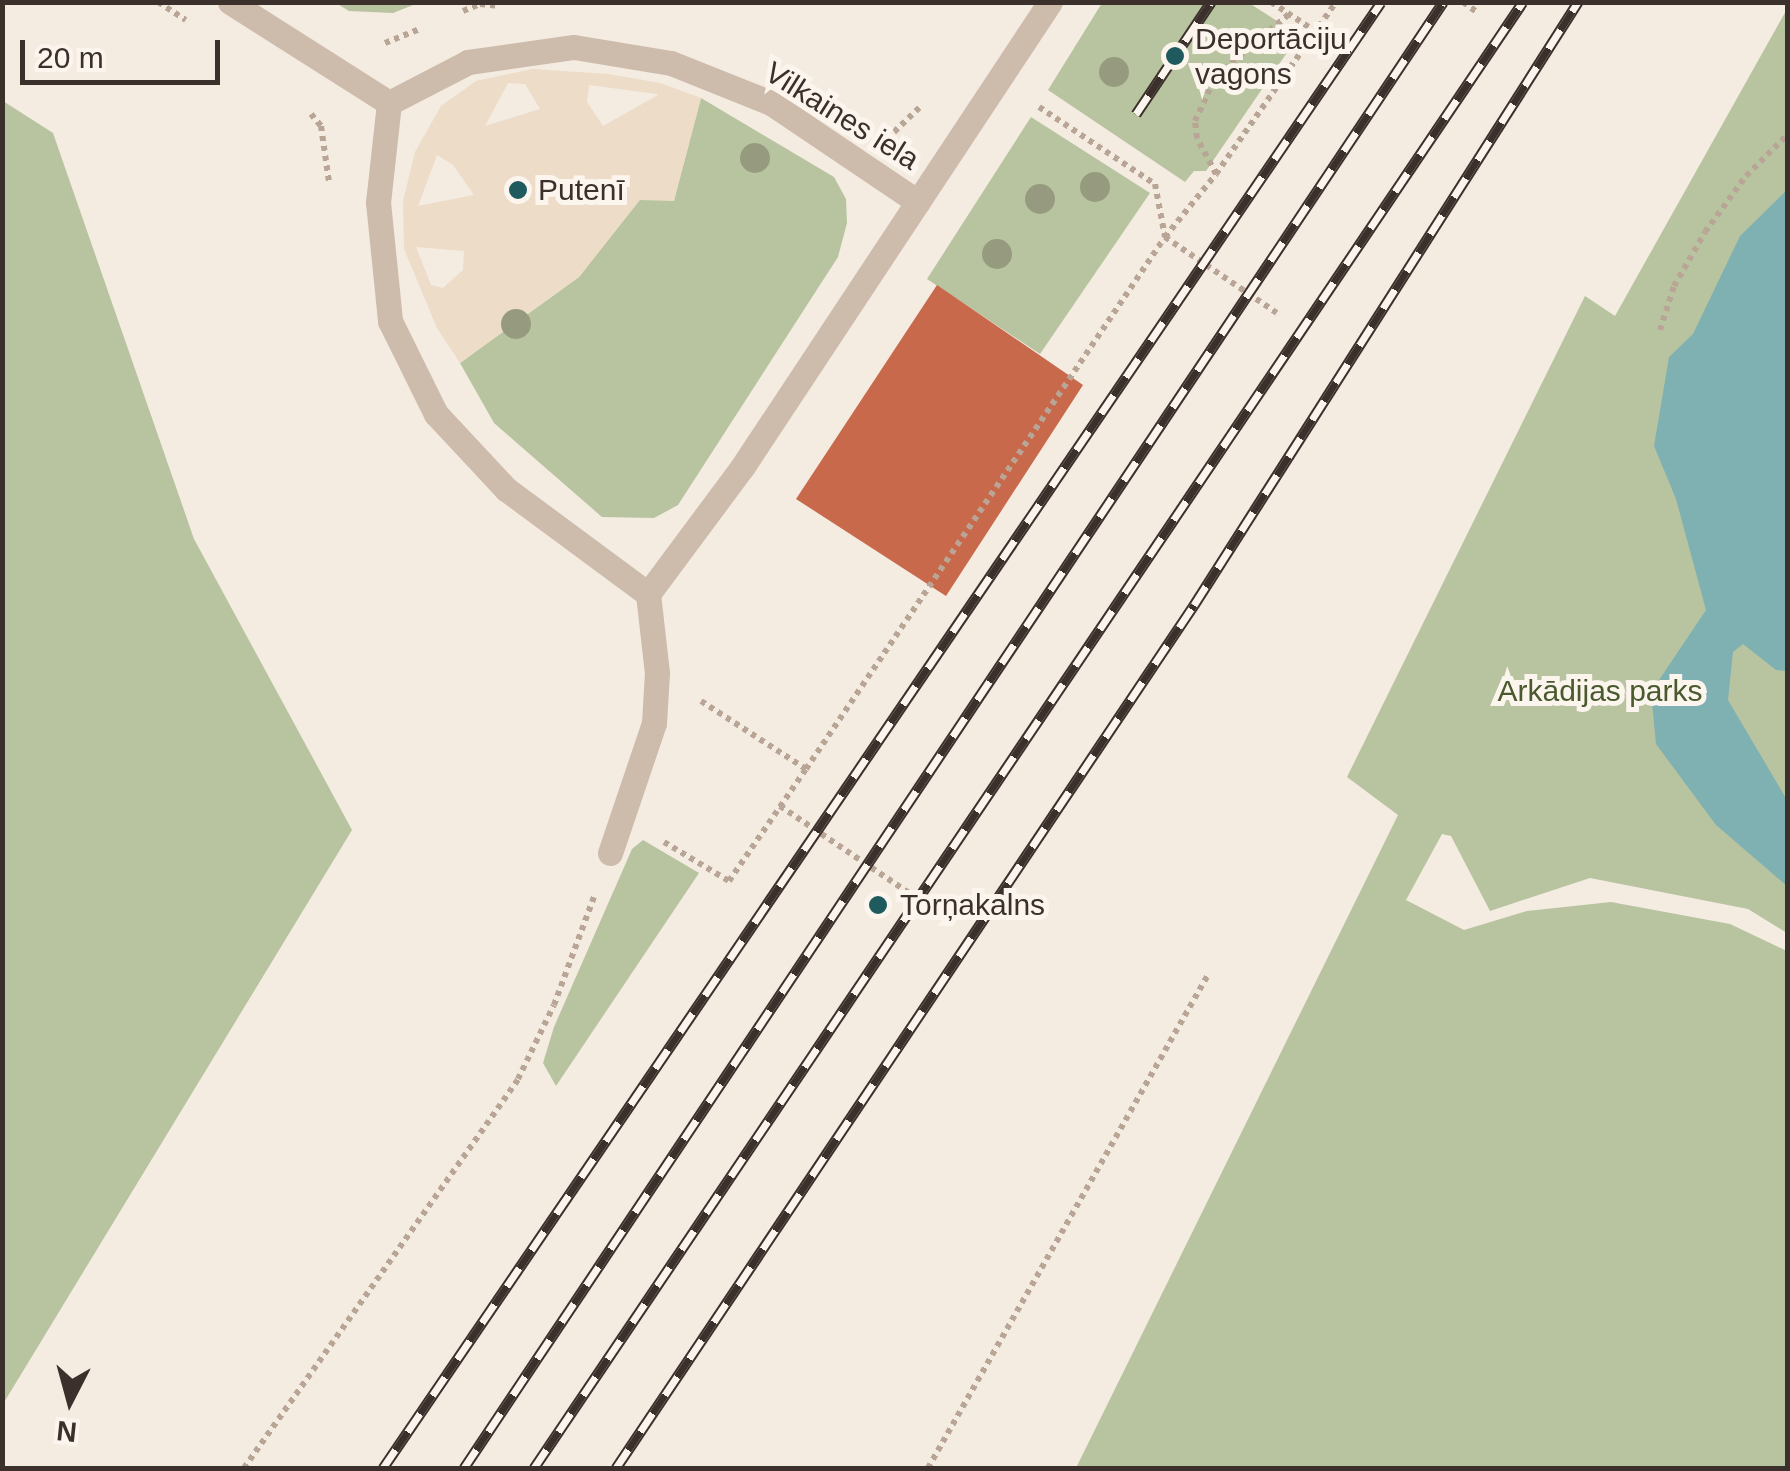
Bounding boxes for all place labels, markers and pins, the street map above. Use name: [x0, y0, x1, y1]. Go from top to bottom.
place label: Deportāciju vagons: [1195, 21, 1347, 92]
marker: Deportāciju vagons: [1164, 45, 1186, 67]
place label: Putenī: [538, 172, 625, 208]
marker: Putenī: [507, 179, 529, 201]
place label: Torņakalns: [900, 887, 1045, 923]
marker: Torņakalns: [865, 892, 891, 918]

